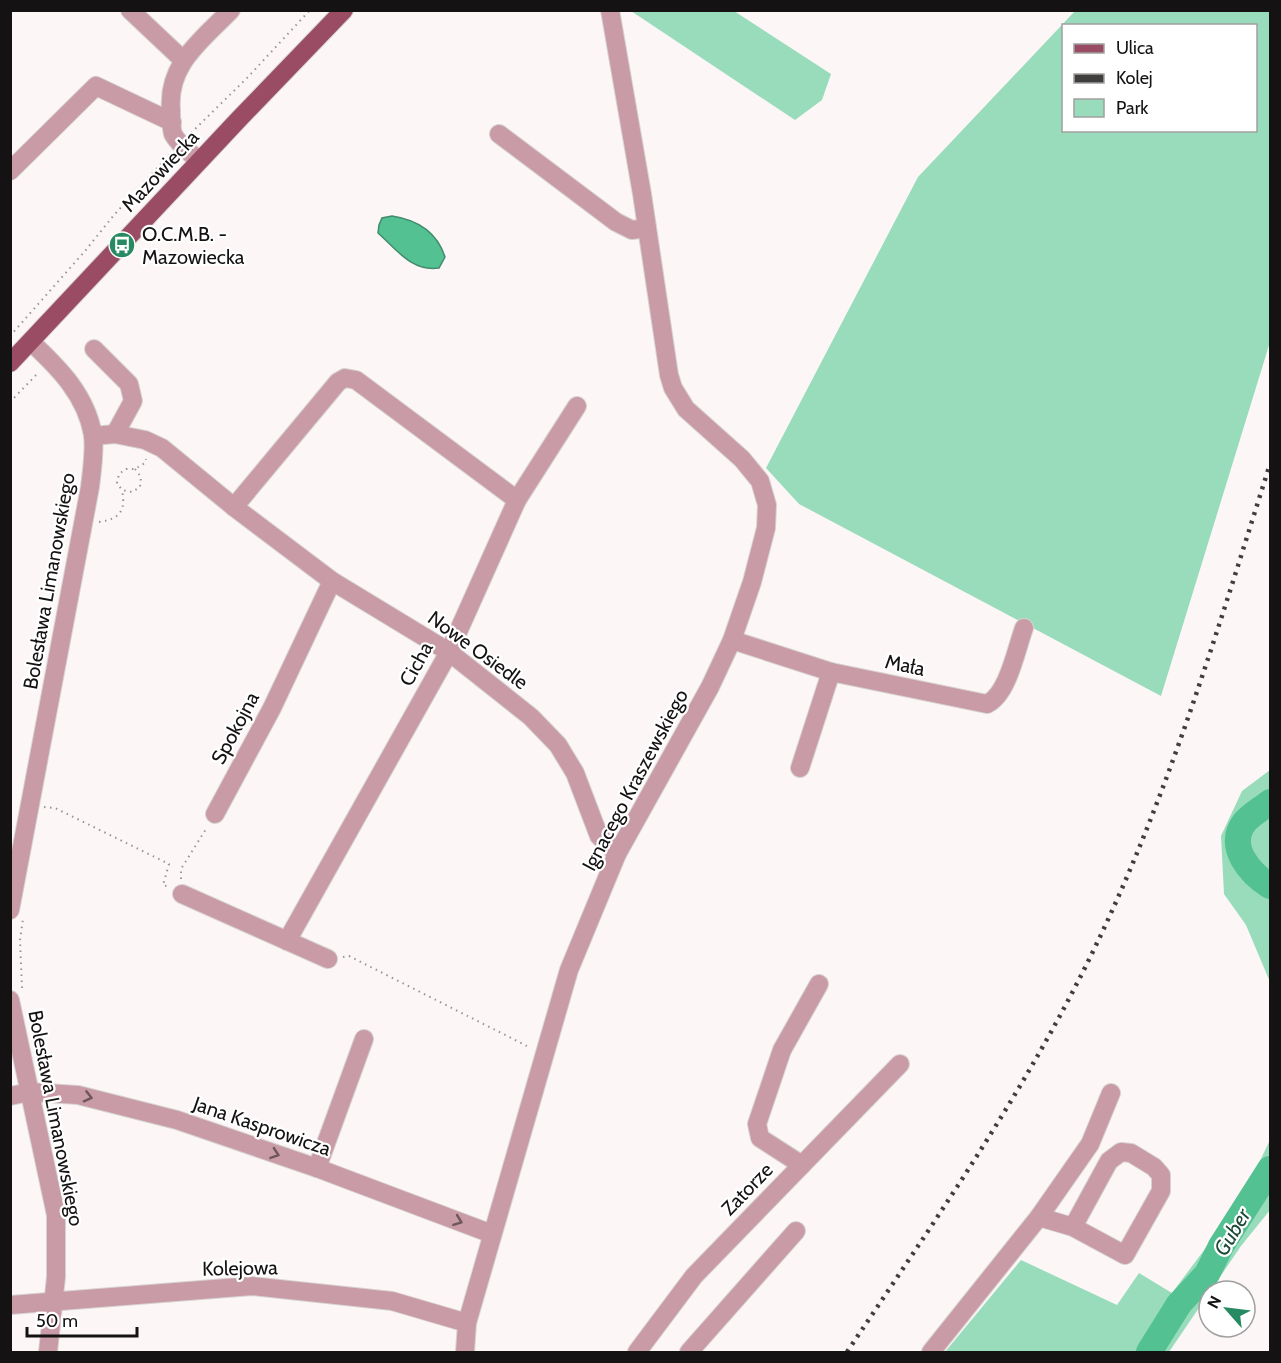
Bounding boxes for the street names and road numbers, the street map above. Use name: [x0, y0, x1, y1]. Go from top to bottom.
street label: Mazowiecka: [116, 125, 204, 217]
street label: Bolesława Limanowskiego: [18, 471, 80, 691]
street label: Nowe Osiedle: [423, 606, 533, 694]
street label: Cicha: [394, 637, 438, 690]
street label: Mała: [883, 649, 927, 681]
street label: Ignacego Kraszewskiego: [577, 685, 693, 875]
street label: Spokojna: [206, 687, 264, 768]
street label: Bolesława Limanowskiego: [23, 1008, 89, 1228]
street label: Jana Kasprowicza: [189, 1091, 334, 1161]
street label: Zatorze: [716, 1158, 778, 1220]
street label: Kolejowa: [202, 1255, 278, 1281]

